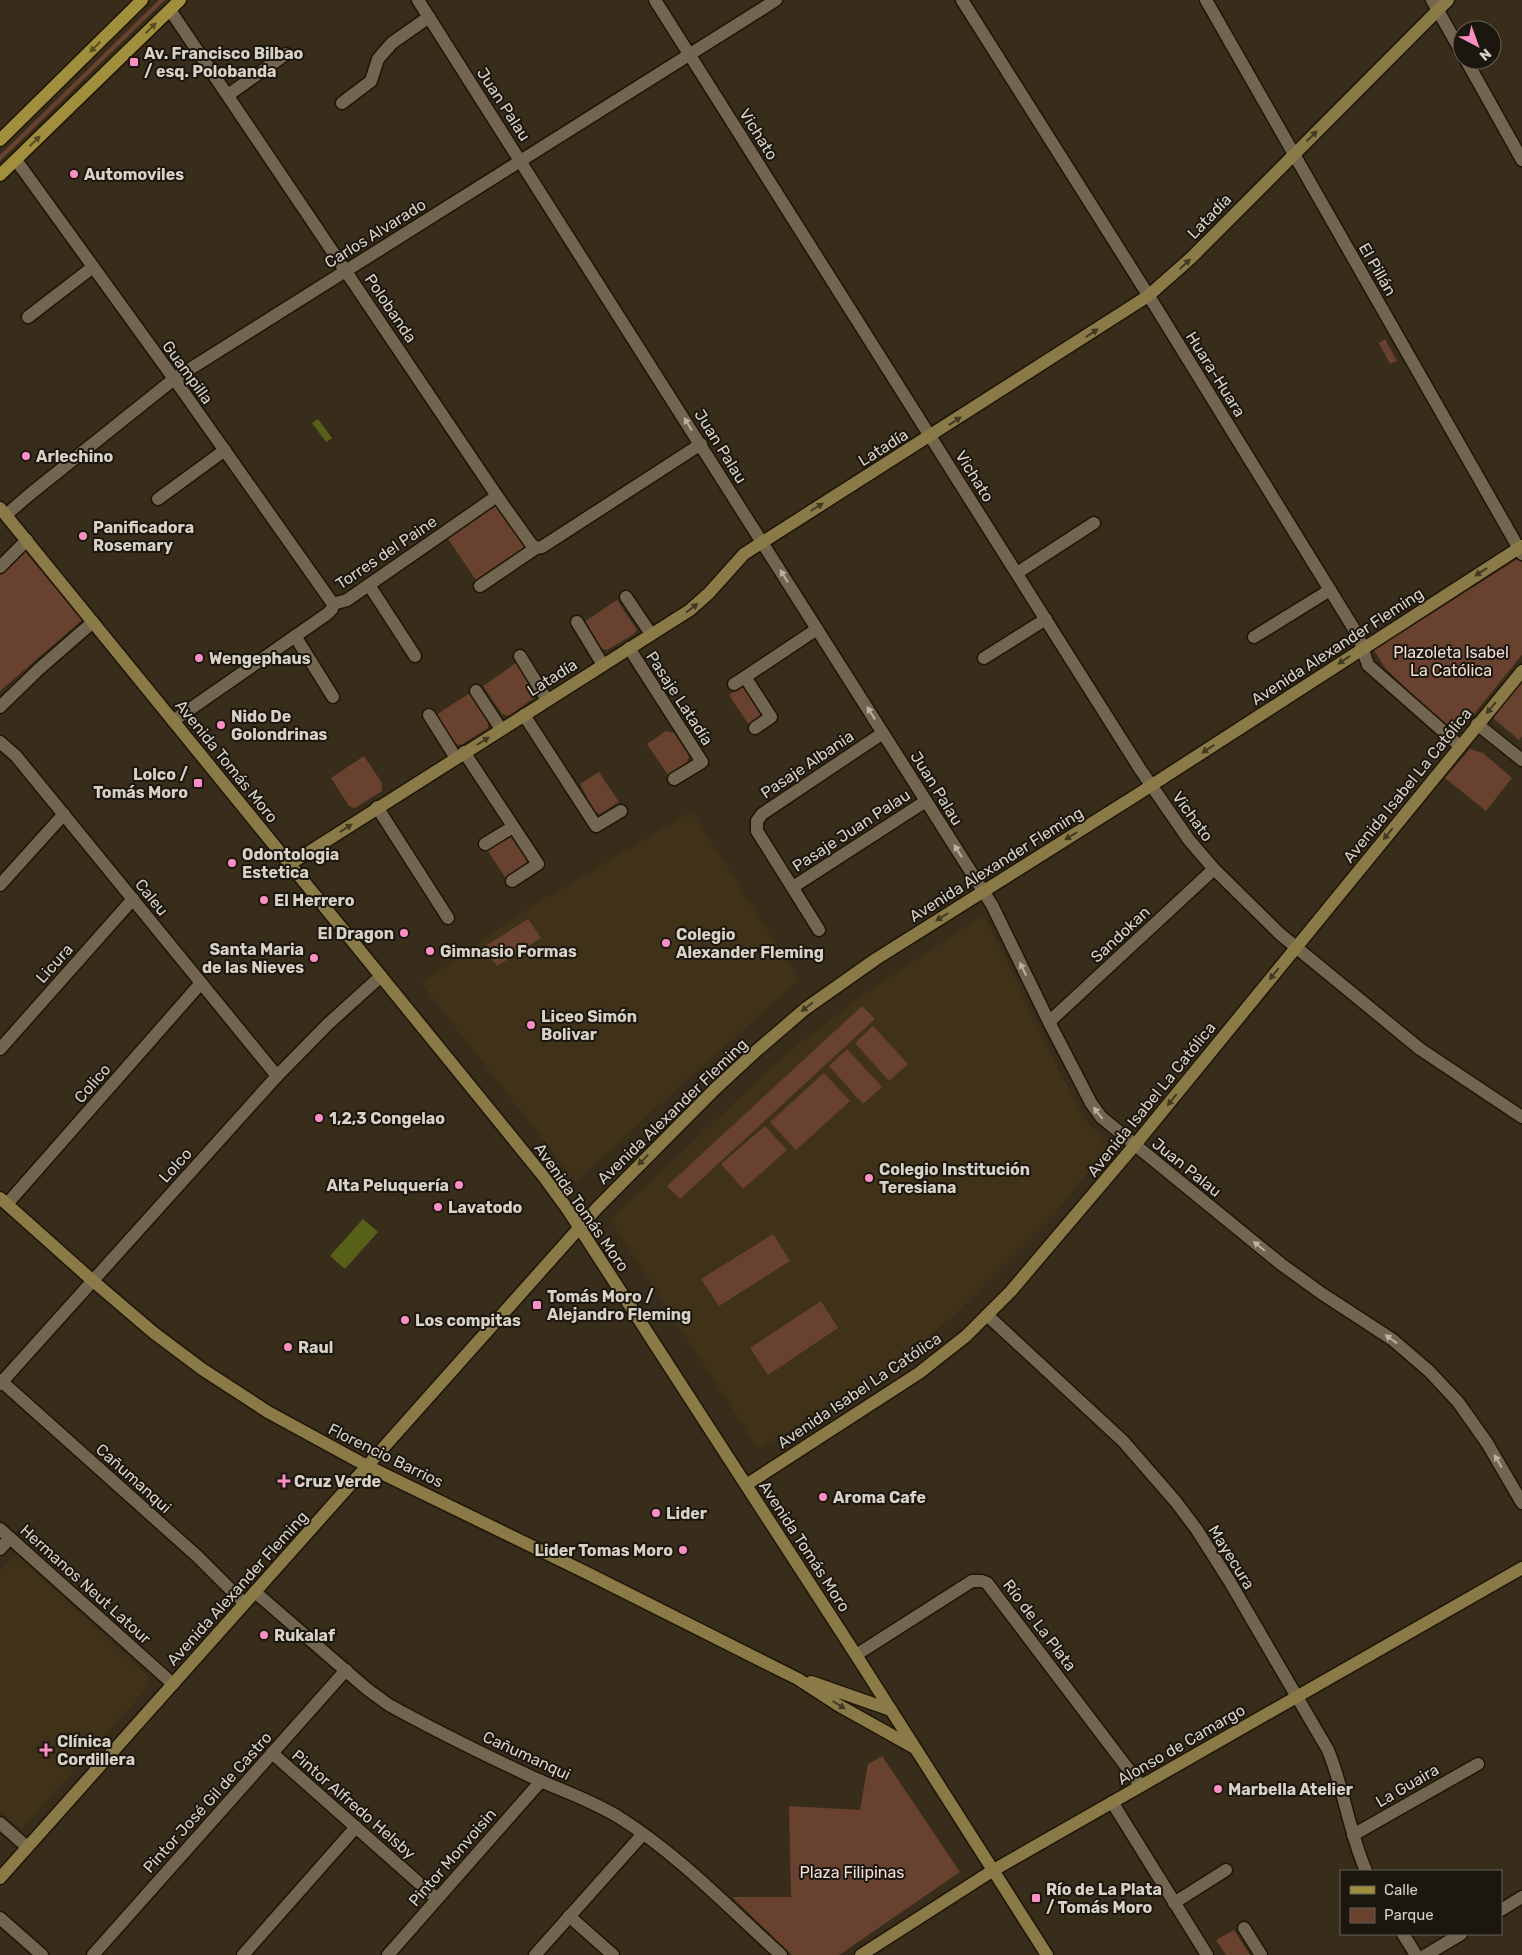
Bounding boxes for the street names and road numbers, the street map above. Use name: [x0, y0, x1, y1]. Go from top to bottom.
street label: Juan Palau: [473, 64, 534, 144]
street label: Vichato: [735, 105, 782, 164]
street label: Latadía: [1183, 190, 1235, 243]
street label: Carlos Alvarado: [321, 195, 429, 272]
street label: El Pillán: [1355, 239, 1400, 299]
street label: Polobanda: [361, 270, 421, 346]
street label: Huara-Huara: [1182, 328, 1249, 420]
street label: Guampilla: [158, 337, 217, 408]
street label: Juan Palau: [690, 406, 751, 487]
street label: Latadía: [855, 425, 912, 470]
street label: Vichato: [951, 447, 998, 506]
street label: Torres del Paine: [332, 512, 440, 593]
street label: Avenida Alexander Fleming: [1248, 584, 1427, 709]
street label: Pasaje Latadía: [642, 648, 717, 749]
street label: Latadía: [524, 655, 581, 700]
street label: Avenida Tomás Moro: [171, 696, 282, 826]
street label: Avenida Isabel La Católica: [1339, 704, 1476, 866]
street label: Pasaje Albania: [757, 726, 857, 802]
street label: Juan Palau: [906, 748, 967, 829]
street label: Pasaje Juan Palau: [789, 785, 914, 876]
street label: Vichato: [1168, 788, 1217, 845]
street label: Avenida Alexander Fleming: [906, 803, 1087, 926]
street label: Caleu: [131, 875, 172, 920]
street label: Sandokan: [1087, 902, 1154, 966]
street label: Licura: [32, 940, 77, 987]
street label: Avenida Isabel La Católica: [1083, 1018, 1220, 1180]
street label: Avenida Alexander Fleming: [593, 1035, 751, 1188]
street label: Colico: [70, 1060, 115, 1107]
street label: Juan Palau: [1148, 1134, 1225, 1201]
street label: Avenida Tomás Moro: [530, 1139, 633, 1275]
street label: Lolco: [155, 1144, 196, 1187]
street label: Avenida Isabel La Católica: [774, 1328, 945, 1452]
street label: Florencio Barrios: [325, 1419, 446, 1492]
street label: Cañumanqui: [92, 1440, 175, 1517]
street label: Avenida Tomás Moro: [755, 1477, 854, 1615]
street label: Avenida Alexander Fleming: [163, 1507, 312, 1669]
street label: Hermanos Neut Latour: [16, 1521, 155, 1648]
street label: Mayecura: [1204, 1522, 1259, 1593]
street label: Río de La Plata: [999, 1576, 1080, 1675]
street label: Alonso de Camargo: [1114, 1700, 1249, 1789]
street label: Cañumanqui: [480, 1727, 574, 1784]
street label: Pintor José Gil de Castro: [139, 1728, 276, 1877]
street label: Pintor Alfredo Helsby: [288, 1746, 419, 1863]
street label: La Guaira: [1372, 1760, 1442, 1811]
street label: Pintor Monvoisin: [405, 1804, 500, 1910]

